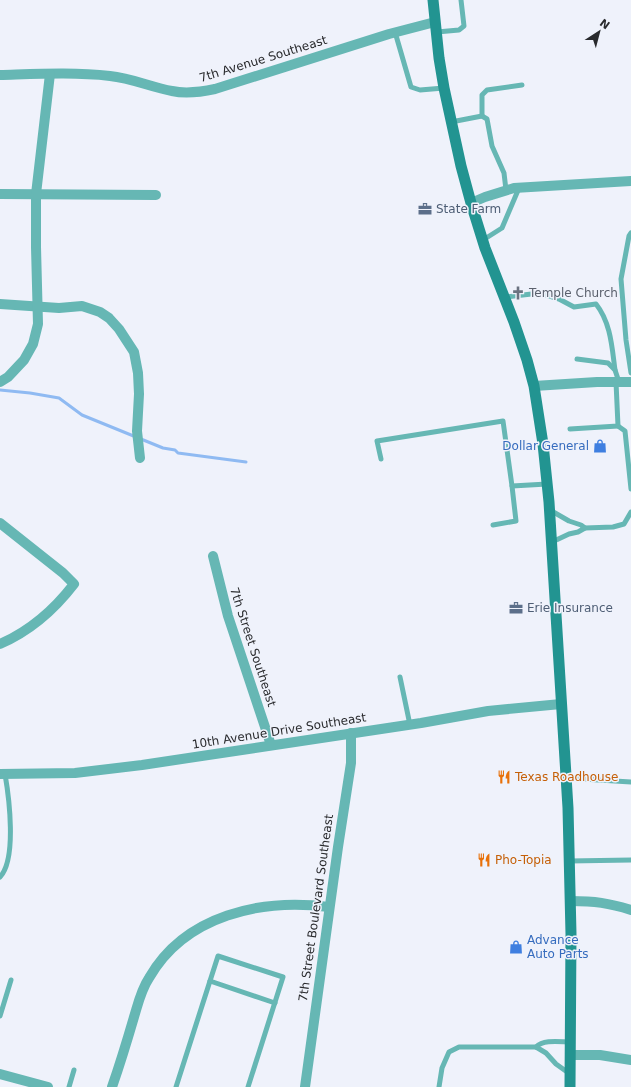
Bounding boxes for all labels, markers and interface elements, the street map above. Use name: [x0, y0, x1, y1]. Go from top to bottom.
north arrow: [579, 12, 619, 52]
text: N: [597, 16, 612, 32]
street label: 7th Avenue Southeast: [197, 33, 329, 85]
office icon: State Farm: [417, 201, 433, 217]
place label: State Farm: [436, 202, 501, 216]
church icon: Temple Church: [510, 285, 526, 301]
place label: Temple Church: [528, 286, 618, 300]
shop icon: Dollar General: [592, 438, 608, 454]
place label: Dollar General: [502, 439, 589, 453]
street label: 7th Street Southeast: [227, 586, 279, 709]
office icon: Erie Insurance: [508, 600, 524, 616]
place label: Erie Insurance: [527, 601, 613, 615]
street label: 10th Avenue Drive Southeast: [191, 710, 367, 752]
restaurant icon: Texas Roadhouse: [496, 769, 512, 785]
place label: Texas Roadhouse: [514, 770, 618, 784]
street label: 7th Street Boulevard Southeast: [296, 813, 336, 1003]
restaurant icon: Pho-Topia: [476, 852, 492, 868]
place label: Pho-Topia: [495, 853, 552, 867]
place label: Advance Auto Parts: [527, 933, 589, 961]
shop icon: Advance Auto Parts: [508, 939, 524, 955]

